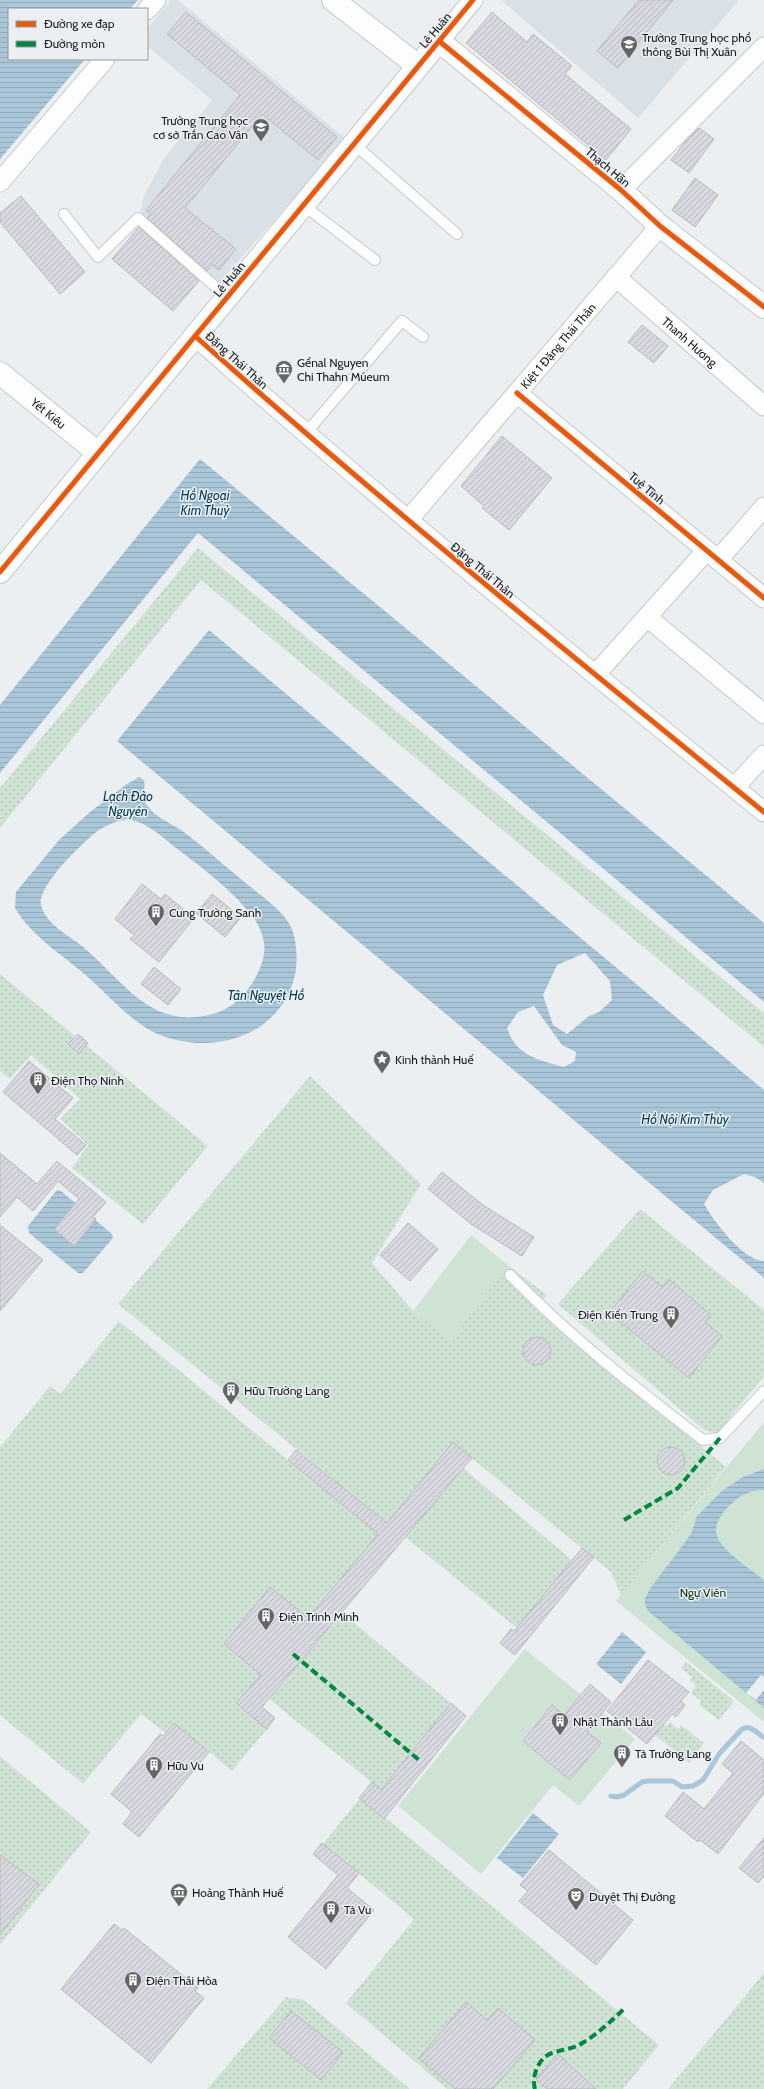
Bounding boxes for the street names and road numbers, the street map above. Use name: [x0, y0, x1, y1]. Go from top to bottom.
street label: Lê Huân: [416, 9, 454, 51]
street label: Thạch Hãn: [582, 144, 634, 190]
street label: Lê Huân: [210, 258, 248, 300]
street label: Kiệt 1 Đặng Thái Thân: [517, 299, 599, 391]
street label: Thanh Hương: [659, 313, 721, 370]
street label: Đặng Thái Thân: [203, 328, 272, 392]
street label: Yết Kiêu: [27, 393, 69, 432]
street label: Tuệ Tĩnh: [626, 469, 668, 507]
street label: Đặng Thái Thân: [448, 539, 518, 601]

